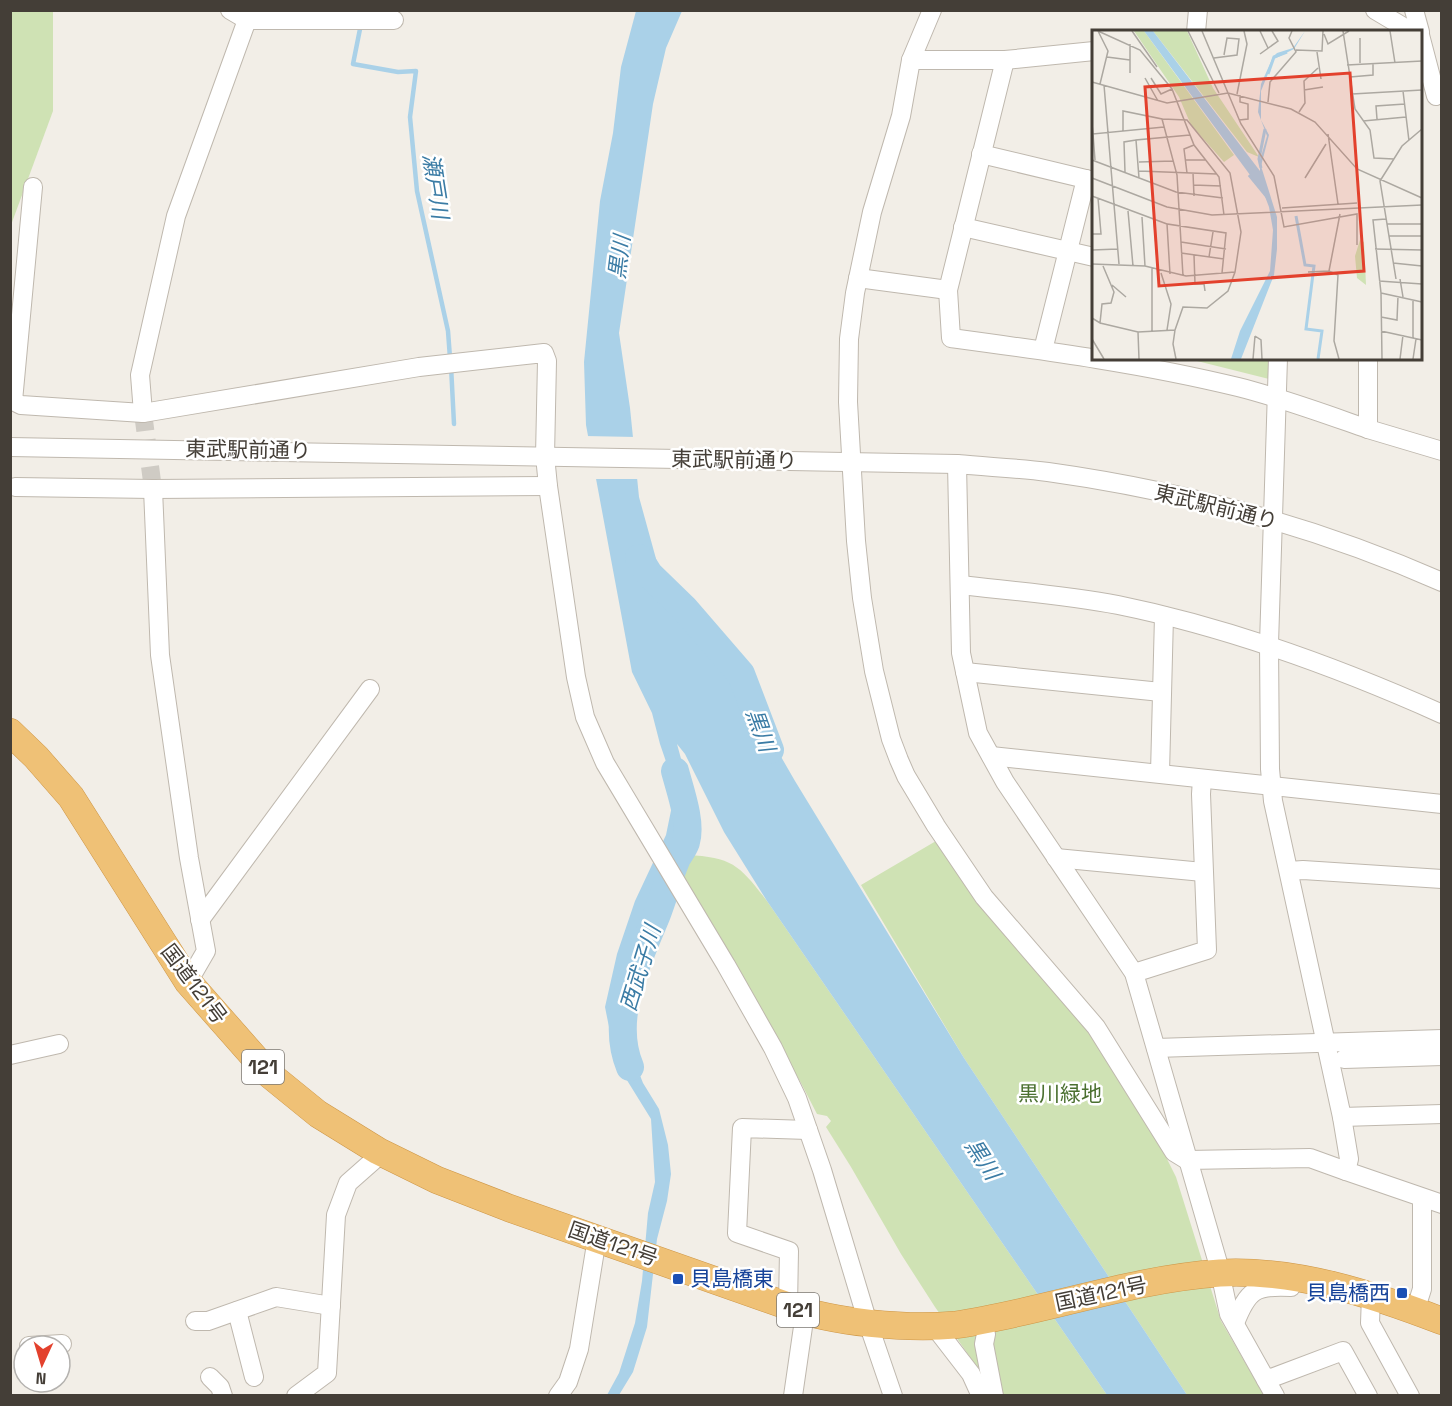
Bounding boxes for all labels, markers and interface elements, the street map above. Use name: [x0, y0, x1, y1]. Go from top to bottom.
inset map: [1092, 30, 1422, 360]
water label: 瀬戸川: [417, 151, 455, 223]
water label: 黒川: [602, 231, 636, 281]
street label: 東武駅前通り: [185, 435, 311, 464]
street label: 東武駅前通り: [671, 445, 797, 474]
street label: 東武駅前通り: [1152, 478, 1281, 535]
water label: 黒川: [740, 705, 782, 757]
water label: 西武子川: [614, 920, 667, 1014]
street label: 国道121号: [156, 938, 233, 1029]
road number: 121: [242, 1050, 284, 1084]
park label: 黒川緑地: [1018, 1080, 1102, 1107]
water label: 黒川: [959, 1133, 1008, 1187]
street label: 国道121号: [565, 1216, 662, 1271]
place label: 貝島橋東: [690, 1265, 774, 1292]
street label: 国道121号: [1052, 1271, 1149, 1316]
marker: 貝島橋東: [671, 1272, 685, 1286]
place label: 貝島橋西: [1306, 1279, 1390, 1306]
marker: 貝島橋西: [1395, 1286, 1409, 1300]
road number: 121: [777, 1293, 819, 1327]
north arrow: [12, 1334, 72, 1394]
text: N: [35, 1368, 47, 1389]

